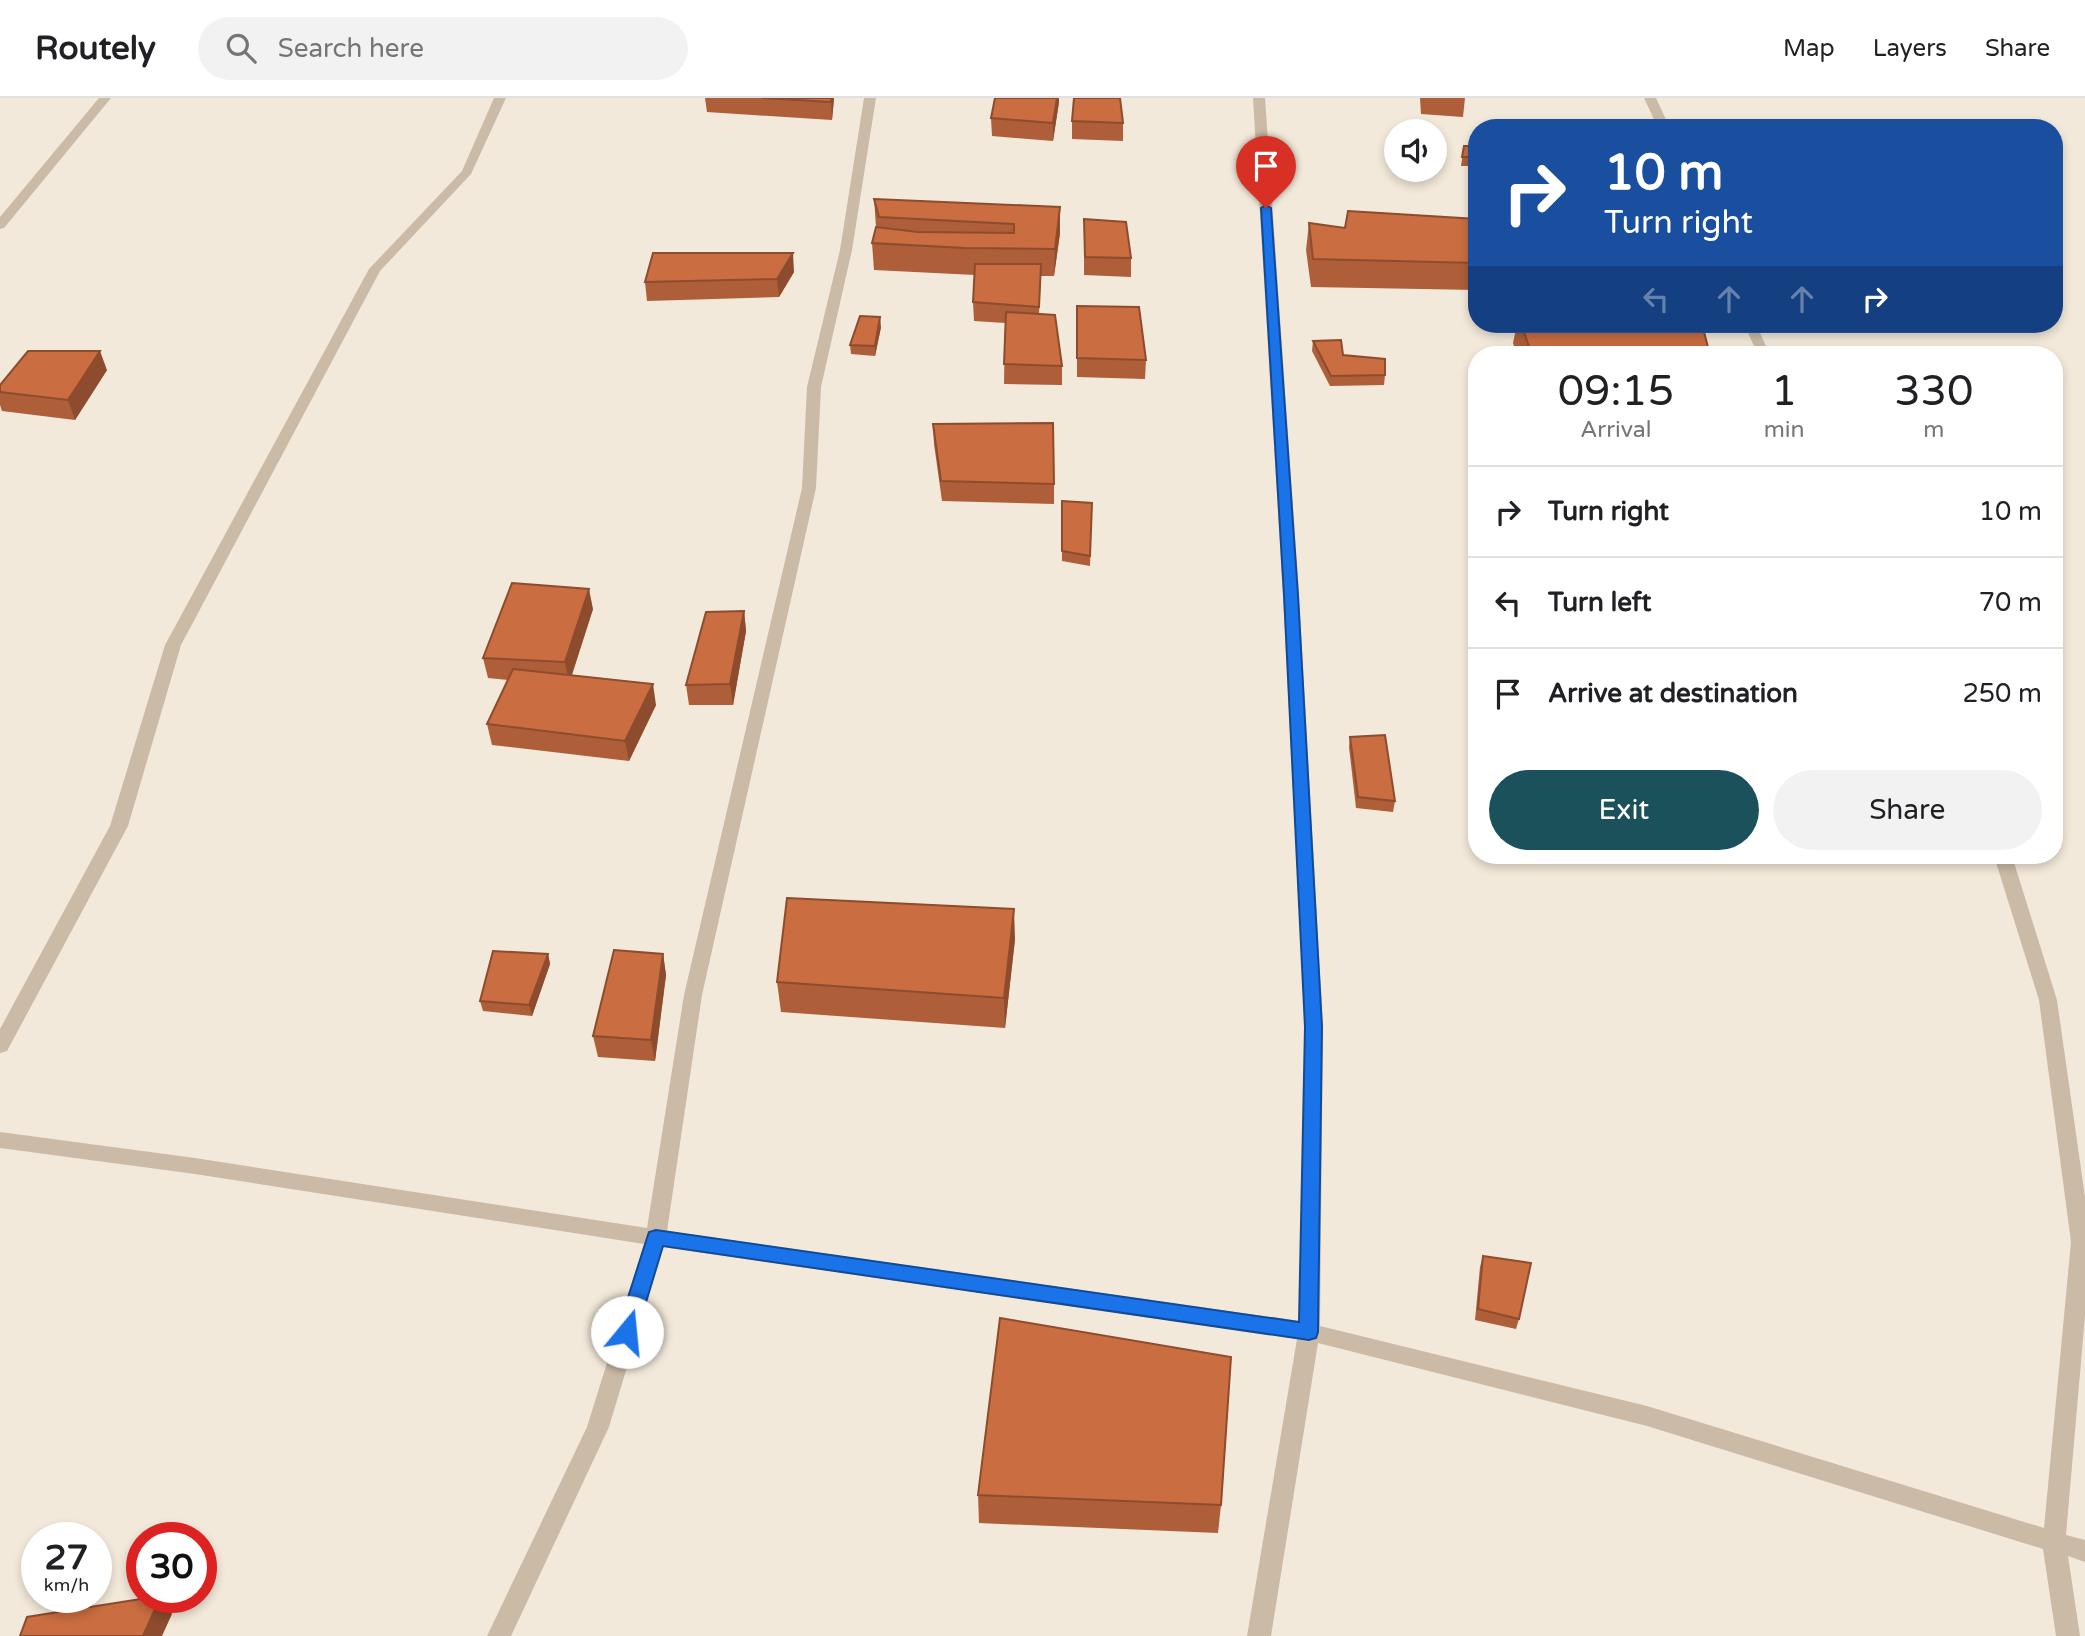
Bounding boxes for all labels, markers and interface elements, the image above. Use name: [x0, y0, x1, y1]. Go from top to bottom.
search box: [198, 17, 688, 80]
text: Routely: [35, 29, 156, 68]
icon: search: [222, 29, 260, 67]
text: Search here: [278, 33, 424, 64]
text: Map: [1783, 34, 1835, 63]
text: Layers: [1873, 34, 1947, 63]
text: Share: [1985, 34, 2050, 63]
map controls: [1384, 119, 1447, 182]
button: sound: [1384, 119, 1447, 182]
pin: [1236, 136, 1296, 208]
text: 10 m: [1604, 144, 1723, 203]
icon: arrive: [1247, 147, 1285, 185]
icon: right: [1489, 147, 1580, 238]
text: Turn right: [1604, 204, 1753, 242]
icon: left: [1637, 280, 1675, 318]
icon: ahead: [1710, 280, 1748, 318]
icon: ahead: [1783, 280, 1821, 318]
icon: right: [1856, 280, 1894, 318]
text: 09:15: [1558, 366, 1674, 417]
text: 1: [1771, 366, 1797, 417]
text: 330: [1894, 366, 1973, 417]
text: Arrival: [1580, 416, 1651, 444]
text: min: [1764, 416, 1805, 444]
text: m: [1923, 416, 1944, 444]
icon: right: [1489, 493, 1527, 531]
text: Turn right: [1548, 496, 1669, 527]
text: 10 m: [1979, 496, 2042, 527]
icon: left: [1489, 584, 1527, 622]
text: Turn left: [1548, 587, 1651, 618]
text: 70 m: [1979, 587, 2042, 618]
icon: arrive: [1489, 675, 1527, 713]
text: Arrive at destination: [1548, 678, 1798, 709]
text: 250 m: [1962, 678, 2042, 709]
button: Exit: [1489, 770, 1759, 850]
button: Share: [1773, 770, 2042, 850]
position arrow: [590, 1295, 664, 1369]
speed limit sign: 30: [126, 1522, 217, 1613]
text: 27: [45, 1537, 88, 1579]
text: km/h: [44, 1574, 89, 1596]

